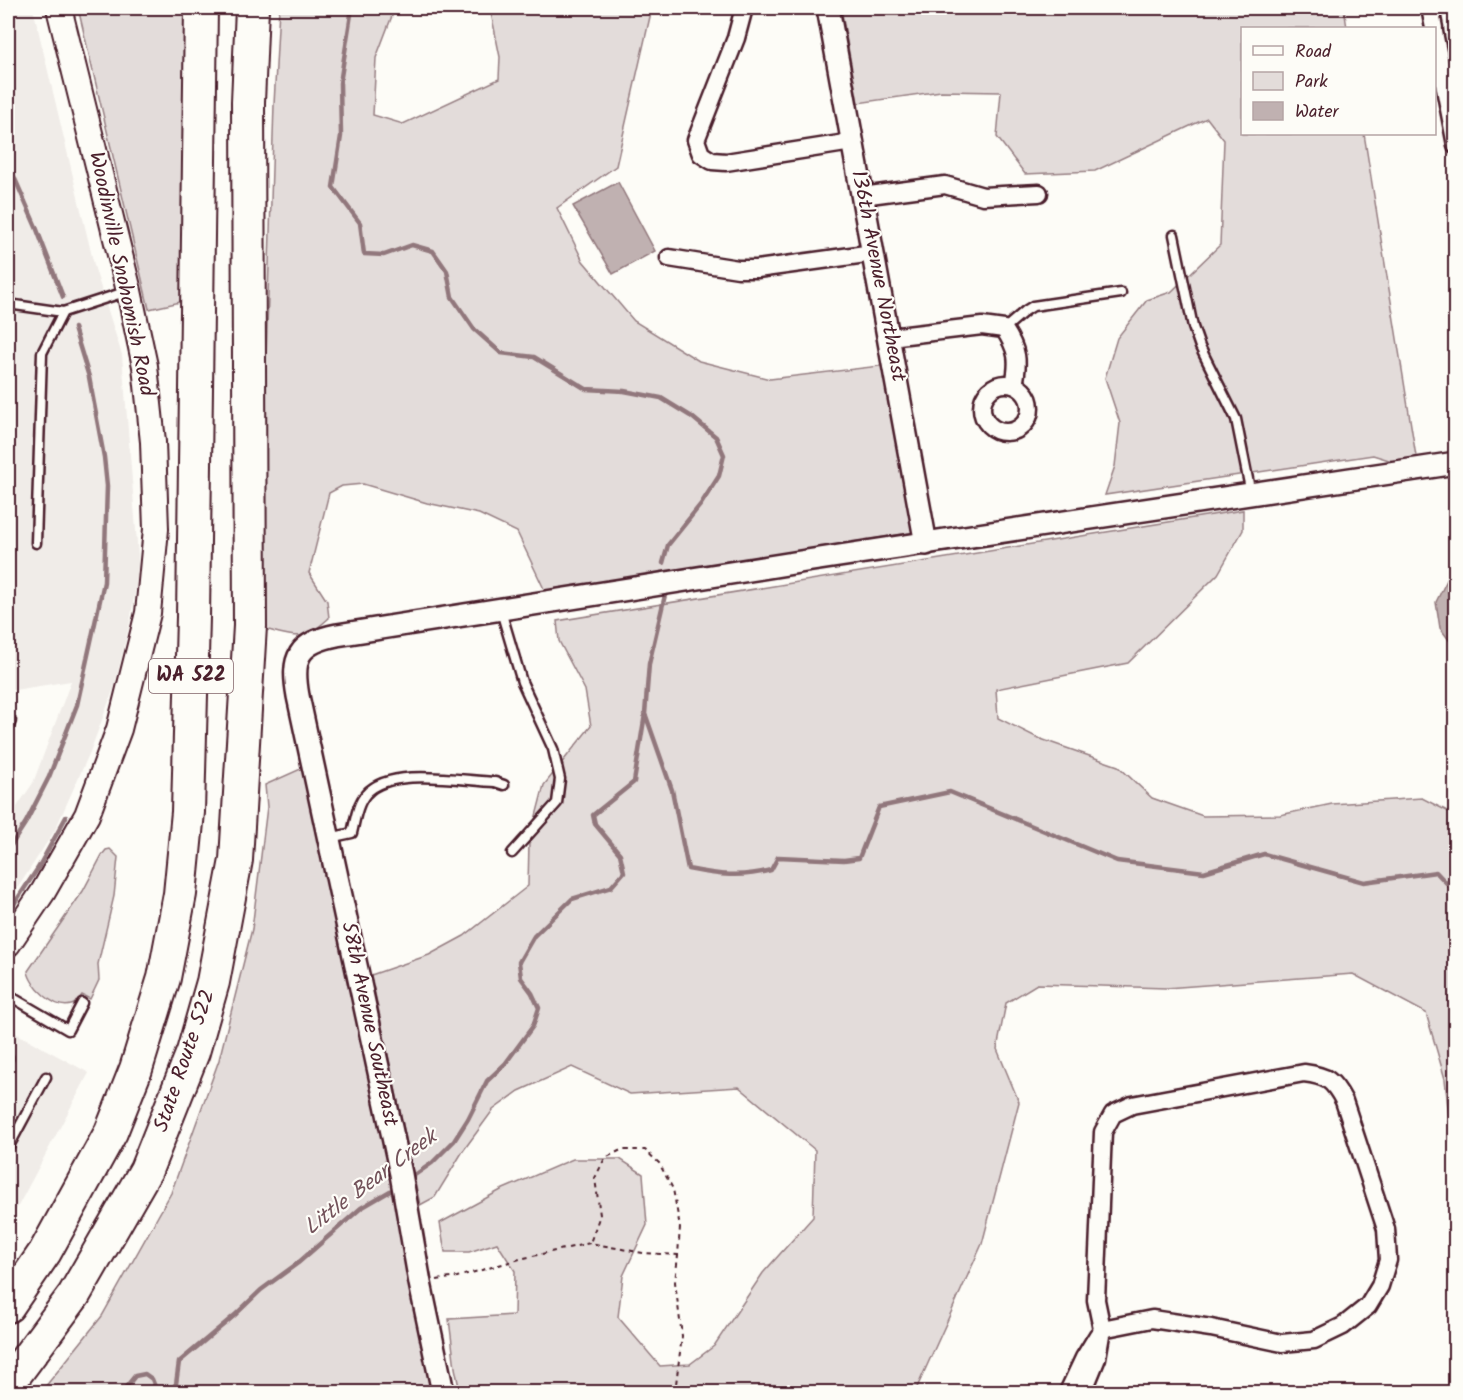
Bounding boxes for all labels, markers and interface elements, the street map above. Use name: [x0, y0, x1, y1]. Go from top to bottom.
legend: [1241, 27, 1436, 135]
text: Road: [1295, 38, 1332, 67]
text: Park: [1295, 68, 1328, 97]
text: Water: [1295, 98, 1340, 127]
street label: Woodinville Snohomish Road: [79, 149, 163, 400]
street label: 136th Avenue Northeast: [841, 167, 915, 385]
road number: WA 522: [149, 659, 233, 693]
street label: 58th Avenue Southeast: [331, 919, 407, 1130]
street label: State Route 522: [145, 985, 225, 1137]
water label: Little Bear Creek: [297, 1119, 448, 1245]

